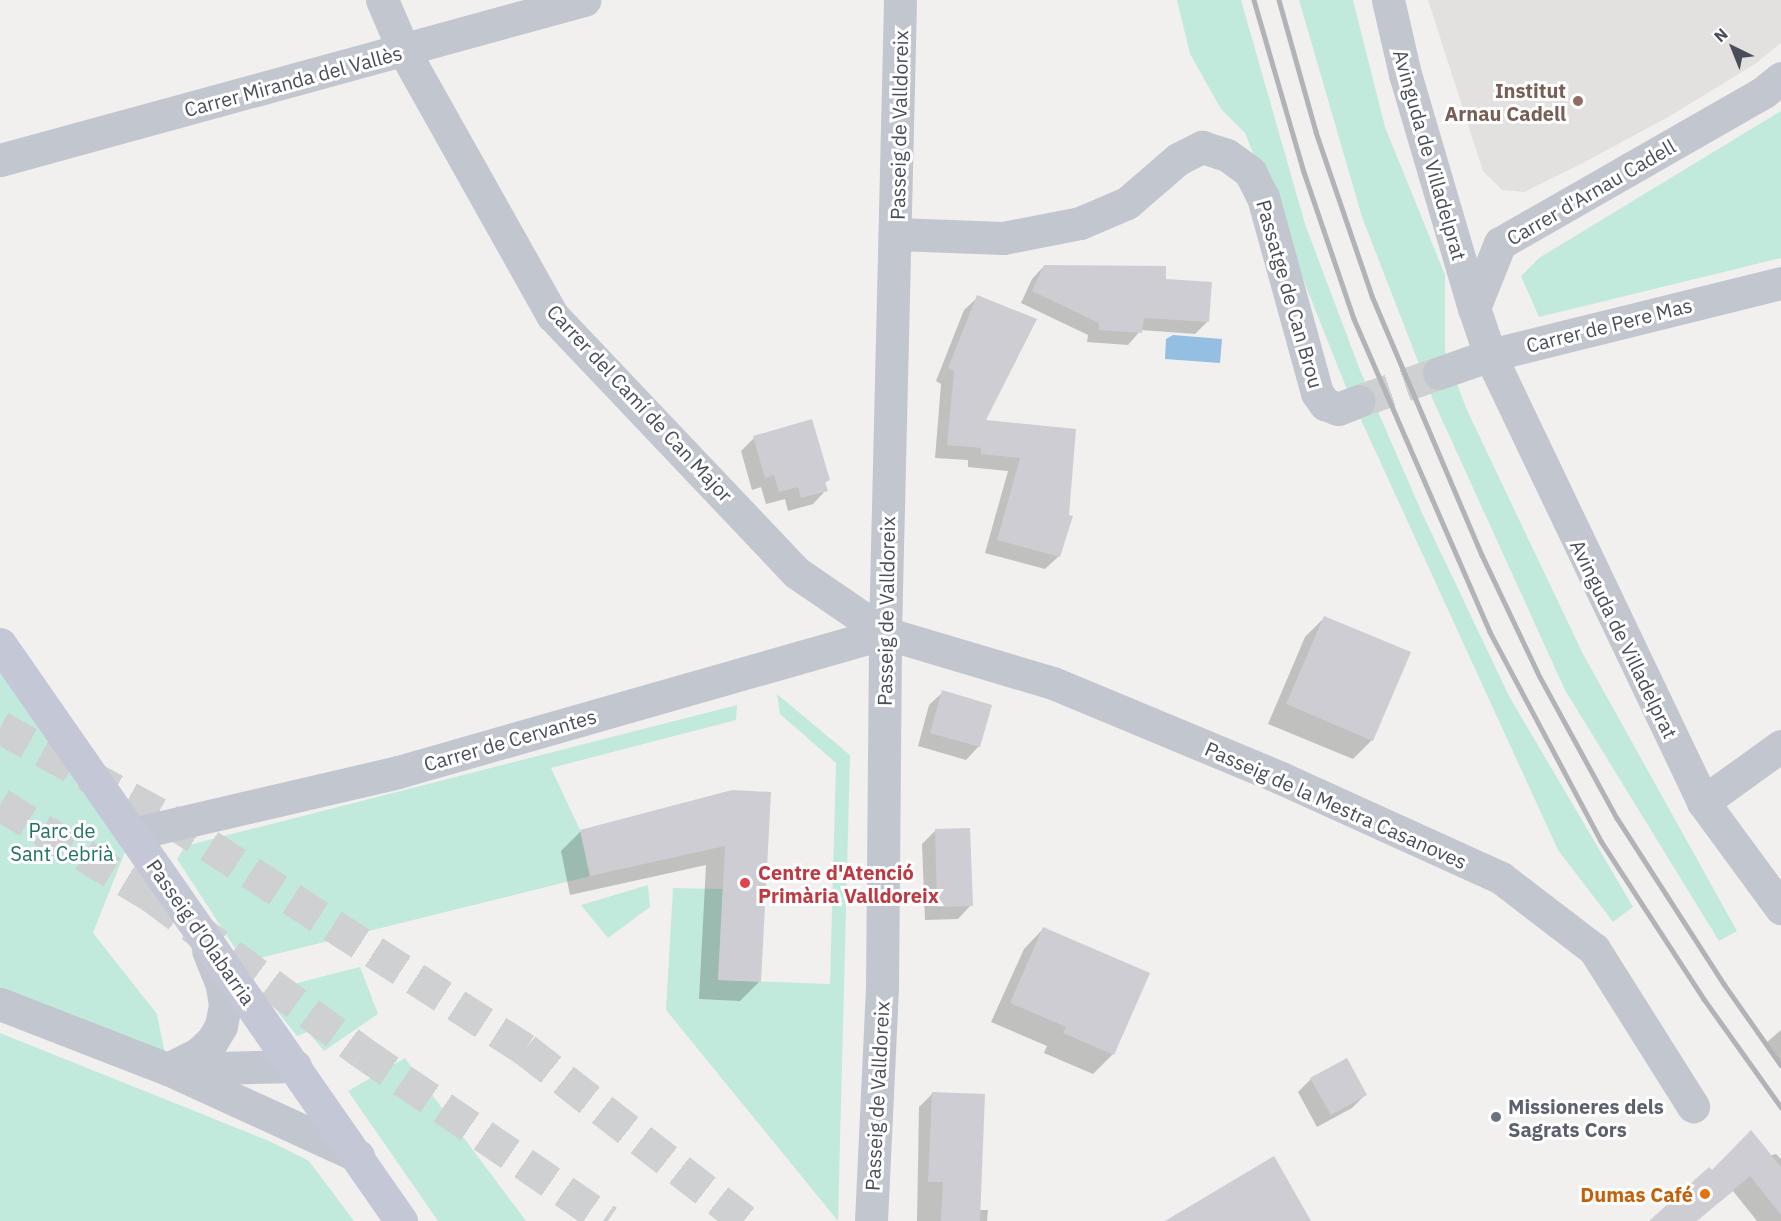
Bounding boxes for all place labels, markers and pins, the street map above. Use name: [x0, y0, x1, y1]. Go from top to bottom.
place label: Institut Arnau Cadell: [1445, 78, 1566, 125]
marker: Institut Arnau Cadell: [1571, 94, 1585, 108]
place label: Centre d'Atenció Primària Valldoreix: [758, 860, 939, 907]
marker: Centre d'Atenció Primària Valldoreix: [736, 874, 754, 892]
place label: Missioneres dels Sagrats Cors: [1508, 1094, 1664, 1141]
marker: Missioneres dels Sagrats Cors: [1489, 1110, 1503, 1124]
place label: Dumas Café: [1580, 1182, 1693, 1206]
marker: Dumas Café: [1698, 1187, 1712, 1201]

